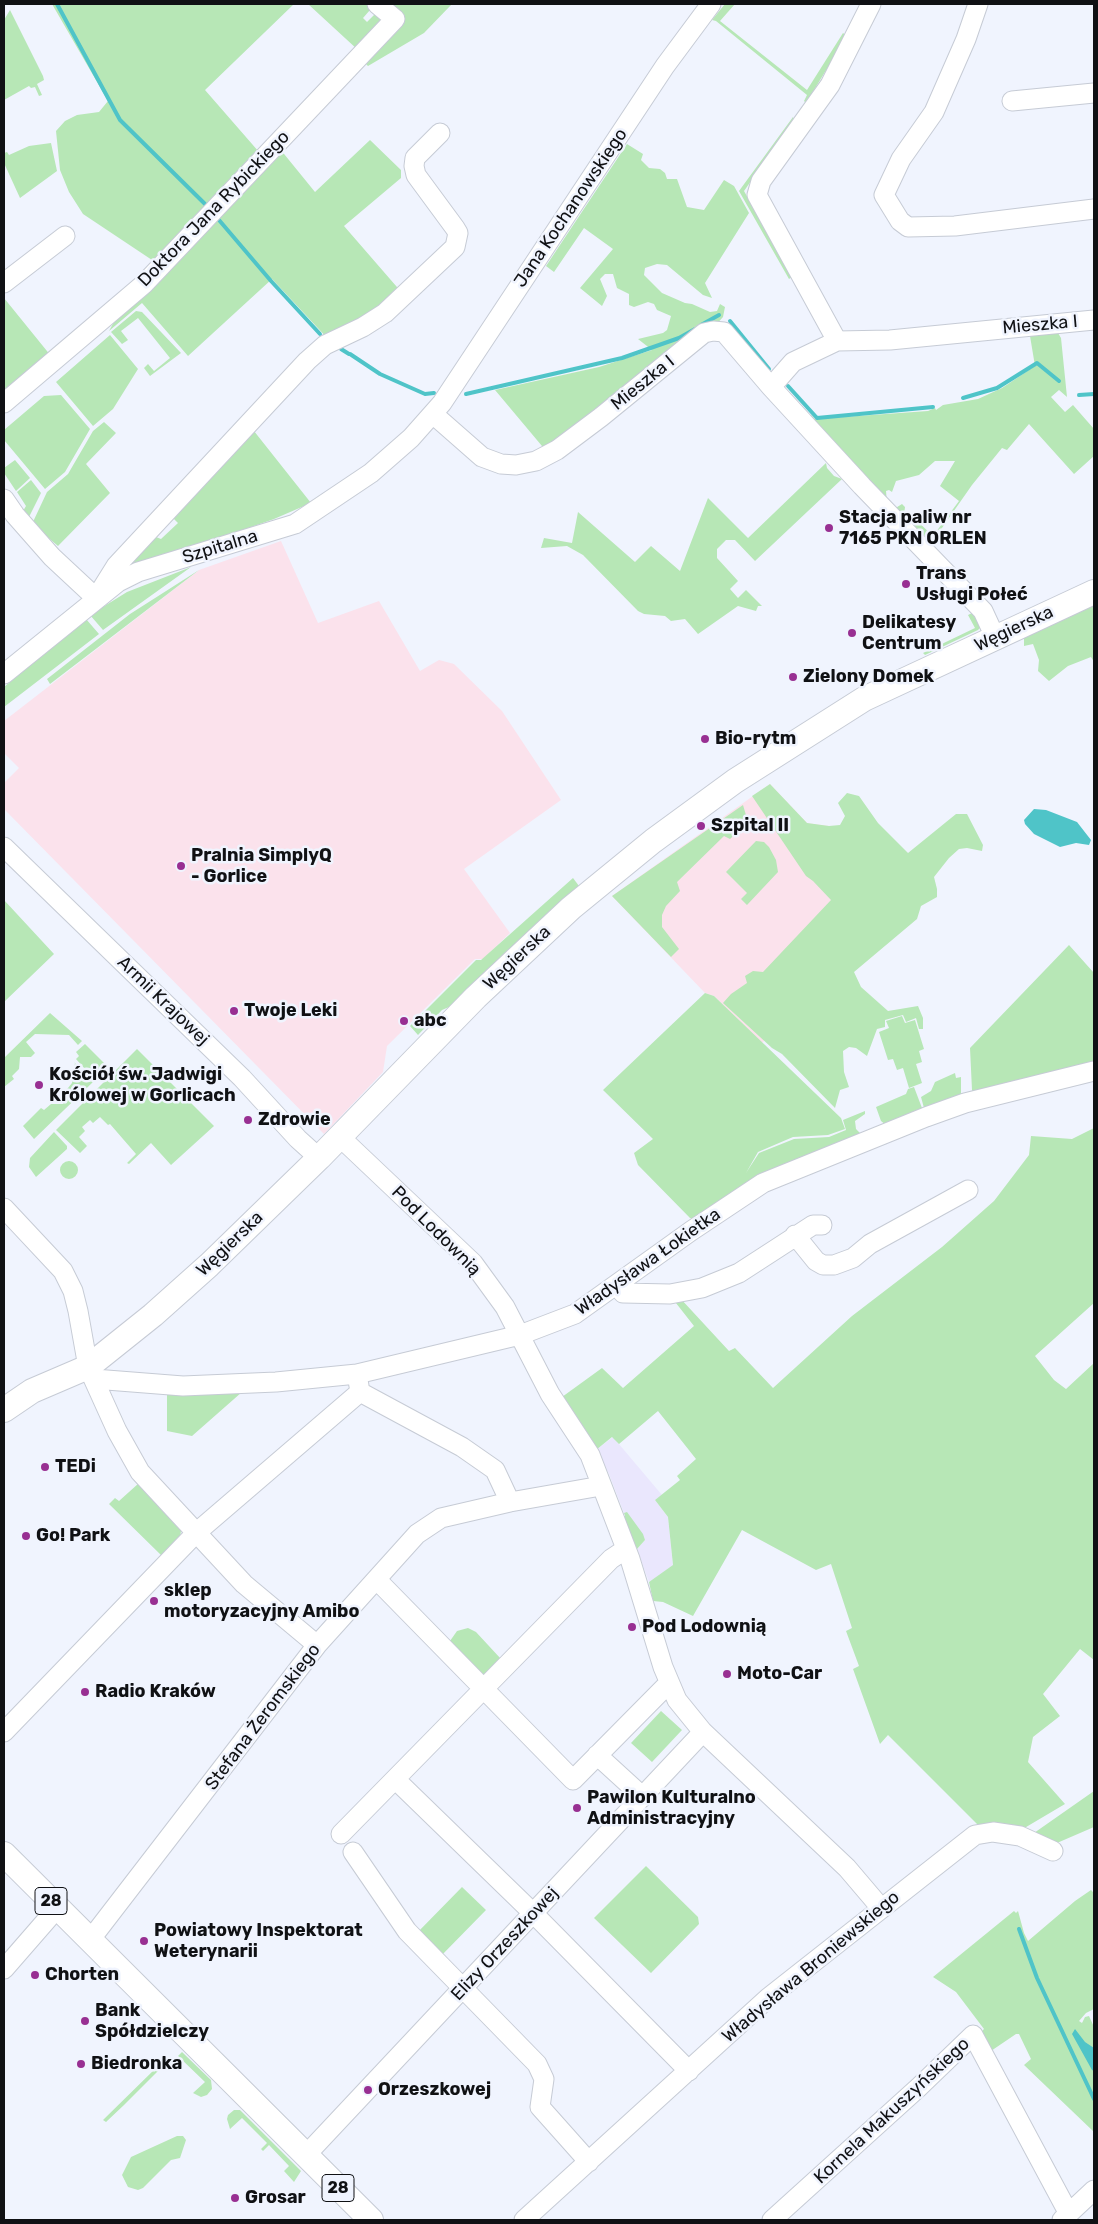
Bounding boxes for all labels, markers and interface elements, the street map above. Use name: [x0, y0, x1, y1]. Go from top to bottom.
street label: Jana Kochanowskiego: [510, 124, 632, 292]
street label: Doktora Jana Rybickiego: [134, 127, 294, 291]
street label: Mieszka I: [1001, 311, 1079, 339]
street label: Mieszka I: [607, 351, 679, 415]
place label: Stacja paliw nr 7165 PKN ORLEN: [839, 507, 987, 550]
marker: Stacja paliw nr 7165 PKN ORLEN: [823, 522, 835, 534]
street label: Szpitalna: [180, 525, 260, 569]
place label: Trans Usługi Połeć: [916, 563, 1028, 606]
marker: Trans Usługi Połeć: [900, 578, 912, 590]
street label: Węgierska: [971, 601, 1057, 657]
place label: Delikatesy Centrum: [862, 612, 956, 654]
marker: Delikatesy Centrum: [846, 627, 858, 639]
place label: Zielony Domek: [803, 666, 934, 688]
marker: Zielony Domek: [787, 671, 799, 683]
place label: Bio-rytm: [715, 728, 796, 750]
marker: Bio-rytm: [699, 733, 711, 745]
place label: Szpital II: [711, 815, 789, 837]
marker: Szpital II: [695, 820, 707, 832]
place label: Pralnia SimplyQ - Gorlice: [191, 845, 332, 888]
marker: Pralnia SimplyQ - Gorlice: [175, 860, 187, 872]
street label: Węgierska: [479, 921, 555, 995]
street label: Armii Krajowej: [113, 952, 213, 1050]
place label: Twoje Leki: [244, 1000, 337, 1022]
marker: Twoje Leki: [228, 1005, 240, 1017]
place label: abc: [414, 1010, 447, 1032]
marker: abc: [398, 1015, 410, 1027]
place label: Kościół św. Jadwigi Królowej w Gorlicach: [49, 1064, 236, 1106]
marker: Kościół św. Jadwigi Królowej w Gorlicach: [33, 1079, 45, 1091]
place label: Zdrowie: [258, 1109, 331, 1131]
marker: Zdrowie: [242, 1114, 254, 1126]
street label: Pod Lodownią: [387, 1182, 485, 1280]
street label: Władysława Łokietka: [571, 1204, 725, 1320]
street label: Węgierska: [192, 1207, 268, 1281]
place label: TEDi: [55, 1456, 96, 1478]
marker: TEDi: [39, 1461, 51, 1473]
place label: Go! Park: [36, 1525, 110, 1547]
marker: Go! Park: [20, 1530, 32, 1542]
place label: sklep motoryzacyjny Amibo: [164, 1580, 359, 1622]
marker: sklep motoryzacyjny Amibo: [148, 1595, 160, 1607]
place label: Pod Lodownią: [642, 1616, 766, 1638]
marker: Pod Lodownią: [626, 1621, 638, 1633]
street label: Stefana Żeromskiego: [201, 1640, 325, 1794]
place label: Moto-Car: [737, 1663, 822, 1685]
marker: Moto-Car: [721, 1668, 733, 1680]
place label: Radio Kraków: [95, 1681, 216, 1703]
marker: Radio Kraków: [79, 1686, 91, 1698]
place label: Pawilon Kulturalno Administracyjny: [587, 1787, 756, 1830]
marker: Pawilon Kulturalno Administracyjny: [571, 1802, 583, 1814]
street label: Elizy Orzeszkowej: [447, 1883, 563, 2005]
street label: Władysława Broniewskiego: [718, 1887, 904, 2047]
road number: 28: [35, 1888, 67, 1914]
place label: Powiatowy Inspektorat Weterynarii: [154, 1920, 363, 1962]
marker: Powiatowy Inspektorat Weterynarii: [138, 1935, 150, 1947]
place label: Chorten: [45, 1964, 119, 1986]
marker: Chorten: [29, 1969, 41, 1981]
place label: Bank Spółdzielczy: [95, 2000, 209, 2042]
marker: Bank Spółdzielczy: [79, 2015, 91, 2027]
street label: Kornela Makuszyńskiego: [810, 2033, 974, 2189]
place label: Biedronka: [91, 2053, 182, 2075]
marker: Biedronka: [75, 2058, 87, 2070]
place label: Orzeszkowej: [378, 2079, 491, 2101]
marker: Orzeszkowej: [362, 2084, 374, 2096]
road number: 28: [322, 2174, 354, 2202]
place label: Grosar: [245, 2187, 306, 2209]
marker: Grosar: [229, 2192, 241, 2204]

